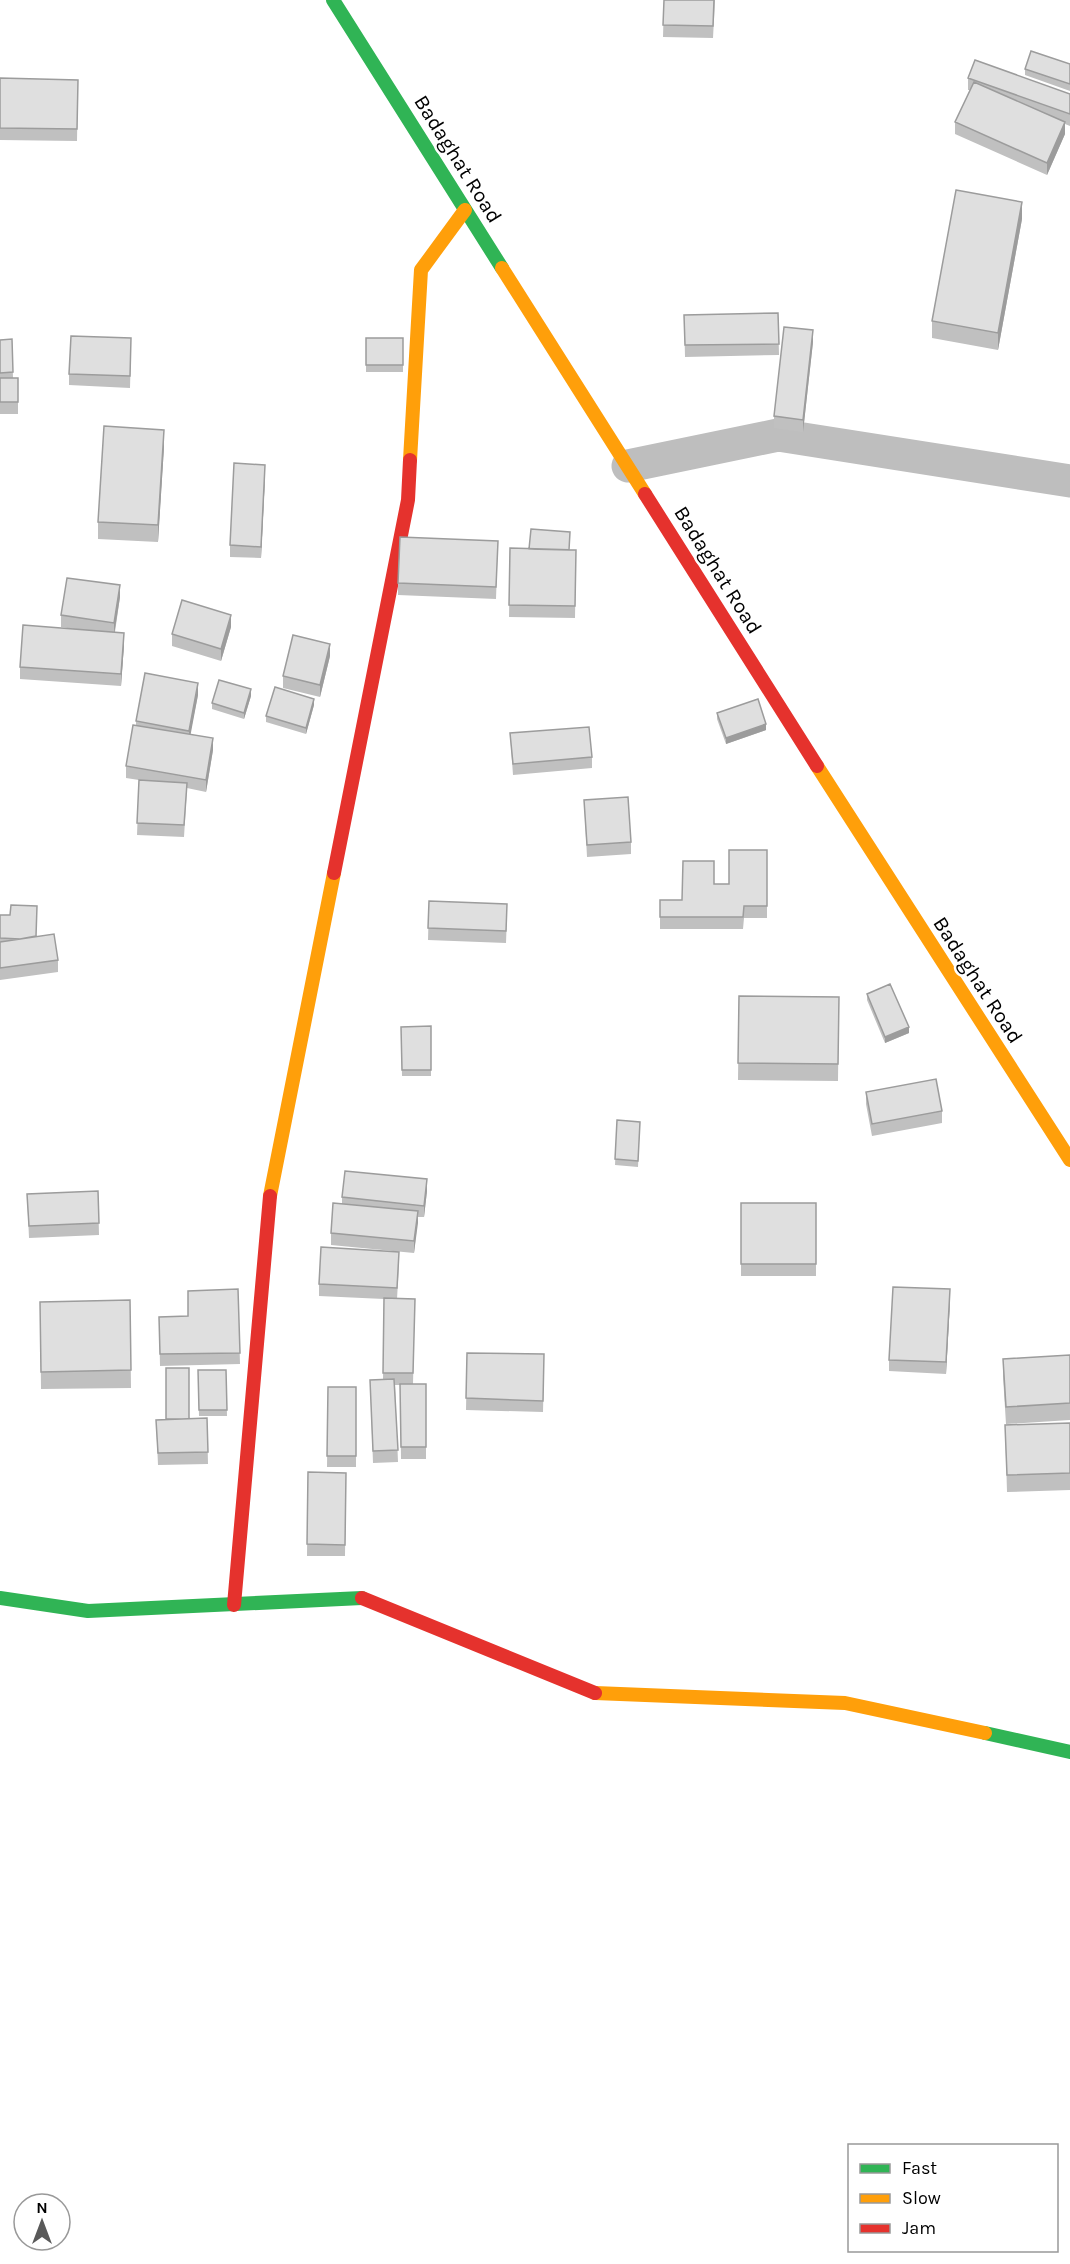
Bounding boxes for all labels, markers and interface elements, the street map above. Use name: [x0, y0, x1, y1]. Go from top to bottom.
street label: Badaghat Road: [409, 91, 507, 227]
street label: Badaghat Road: [669, 502, 767, 638]
street label: Badaghat Road: [928, 912, 1028, 1048]
legend: [848, 2144, 1058, 2252]
text: Fast: [902, 2157, 937, 2179]
text: Slow: [902, 2187, 941, 2209]
north arrow: [12, 2192, 72, 2252]
text: N: [36, 2198, 48, 2217]
text: Jam: [902, 2217, 936, 2239]

